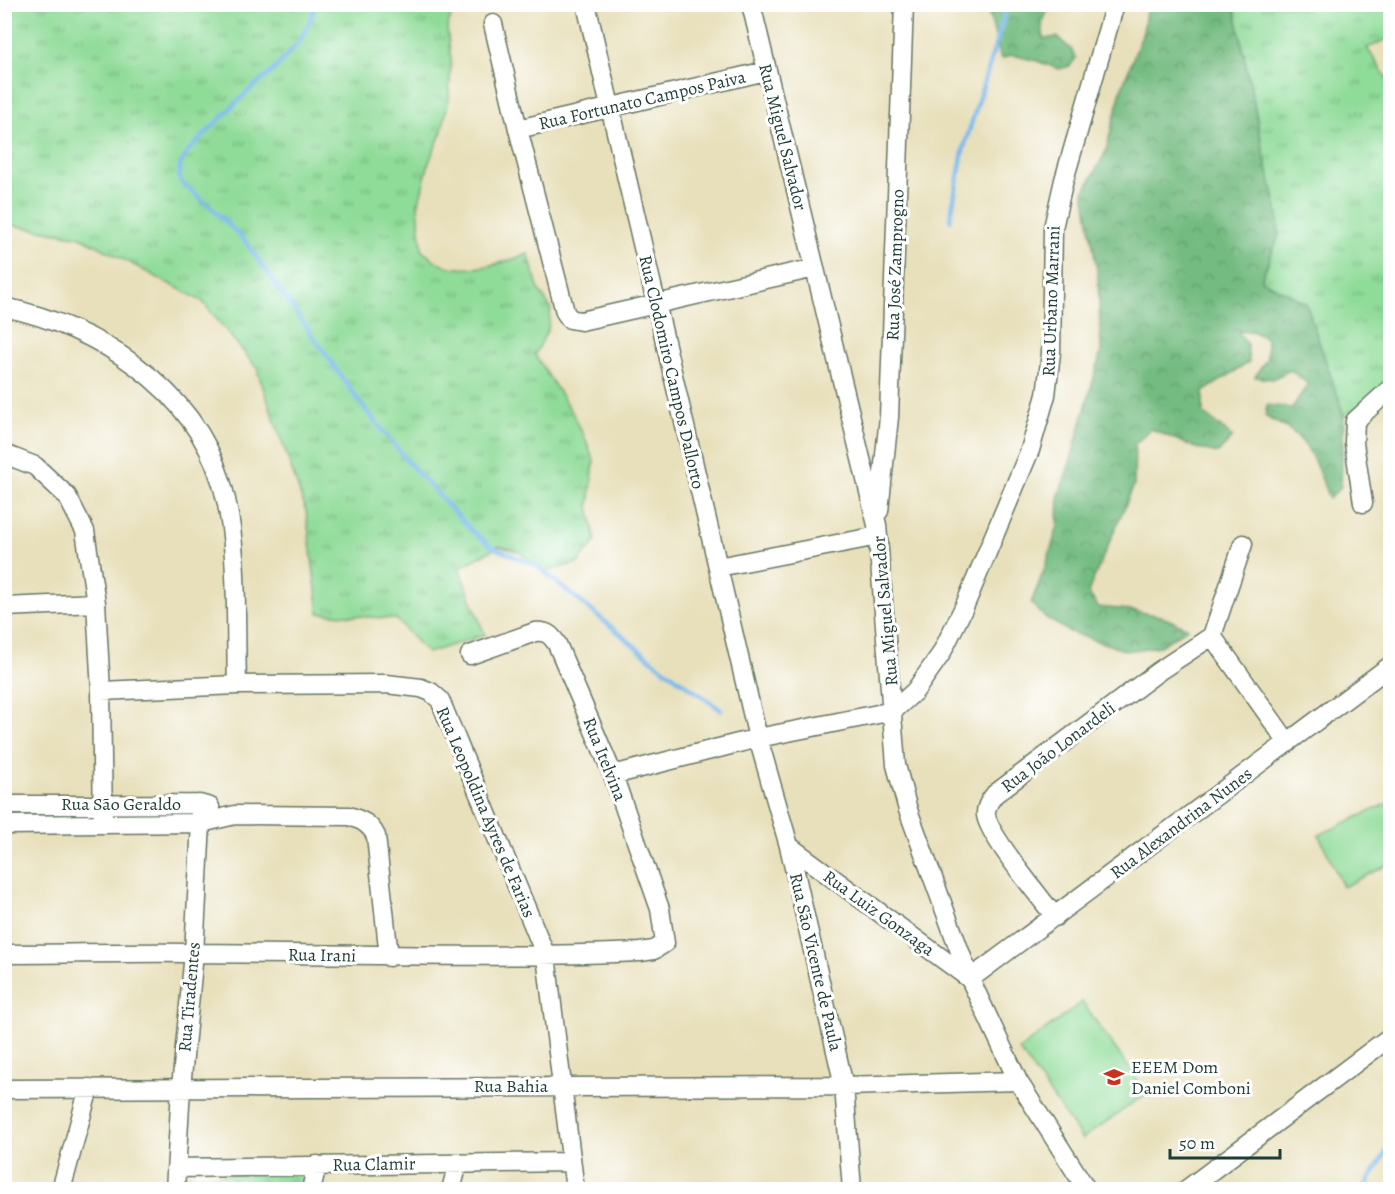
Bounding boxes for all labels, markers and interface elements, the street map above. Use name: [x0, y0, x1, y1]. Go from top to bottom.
street label: Rua Miguel Salvador: [753, 61, 813, 213]
street label: Rua Fortunato Campos Paiva: [536, 64, 748, 136]
street label: Rua José Zamprogno: [880, 189, 910, 341]
street label: Rua Urbano Marrani: [1036, 225, 1066, 377]
street label: Rua Clodomiro Campos Dallorto: [633, 253, 711, 491]
street label: Rua Miguel Salvador: [866, 535, 904, 687]
street label: Rua João Lonardeli: [996, 696, 1120, 798]
street label: Rua Leopoldina Ayres de Farias: [431, 703, 541, 921]
street label: Rua Itelvina: [577, 714, 633, 805]
street label: Rua Alexandrina Nunes: [1105, 762, 1257, 884]
street label: Rua São Geraldo: [61, 792, 181, 816]
street label: Rua Luiz Gonzaga: [818, 864, 940, 962]
street label: Rua São Vicente de Paula: [784, 871, 848, 1054]
street label: Rua Tiradentes: [172, 941, 206, 1053]
street label: Rua Irani: [288, 942, 356, 968]
place label: EEEM Dom Daniel Comboni: [1131, 1055, 1251, 1100]
school or university icon: EEEM Dom Daniel Comboni: [1102, 1065, 1126, 1089]
street label: Rua Bahia: [474, 1074, 549, 1098]
scale bar: [1170, 1122, 1280, 1160]
text: 50 m: [1179, 1131, 1215, 1155]
street label: Rua Clamir: [332, 1151, 416, 1177]

